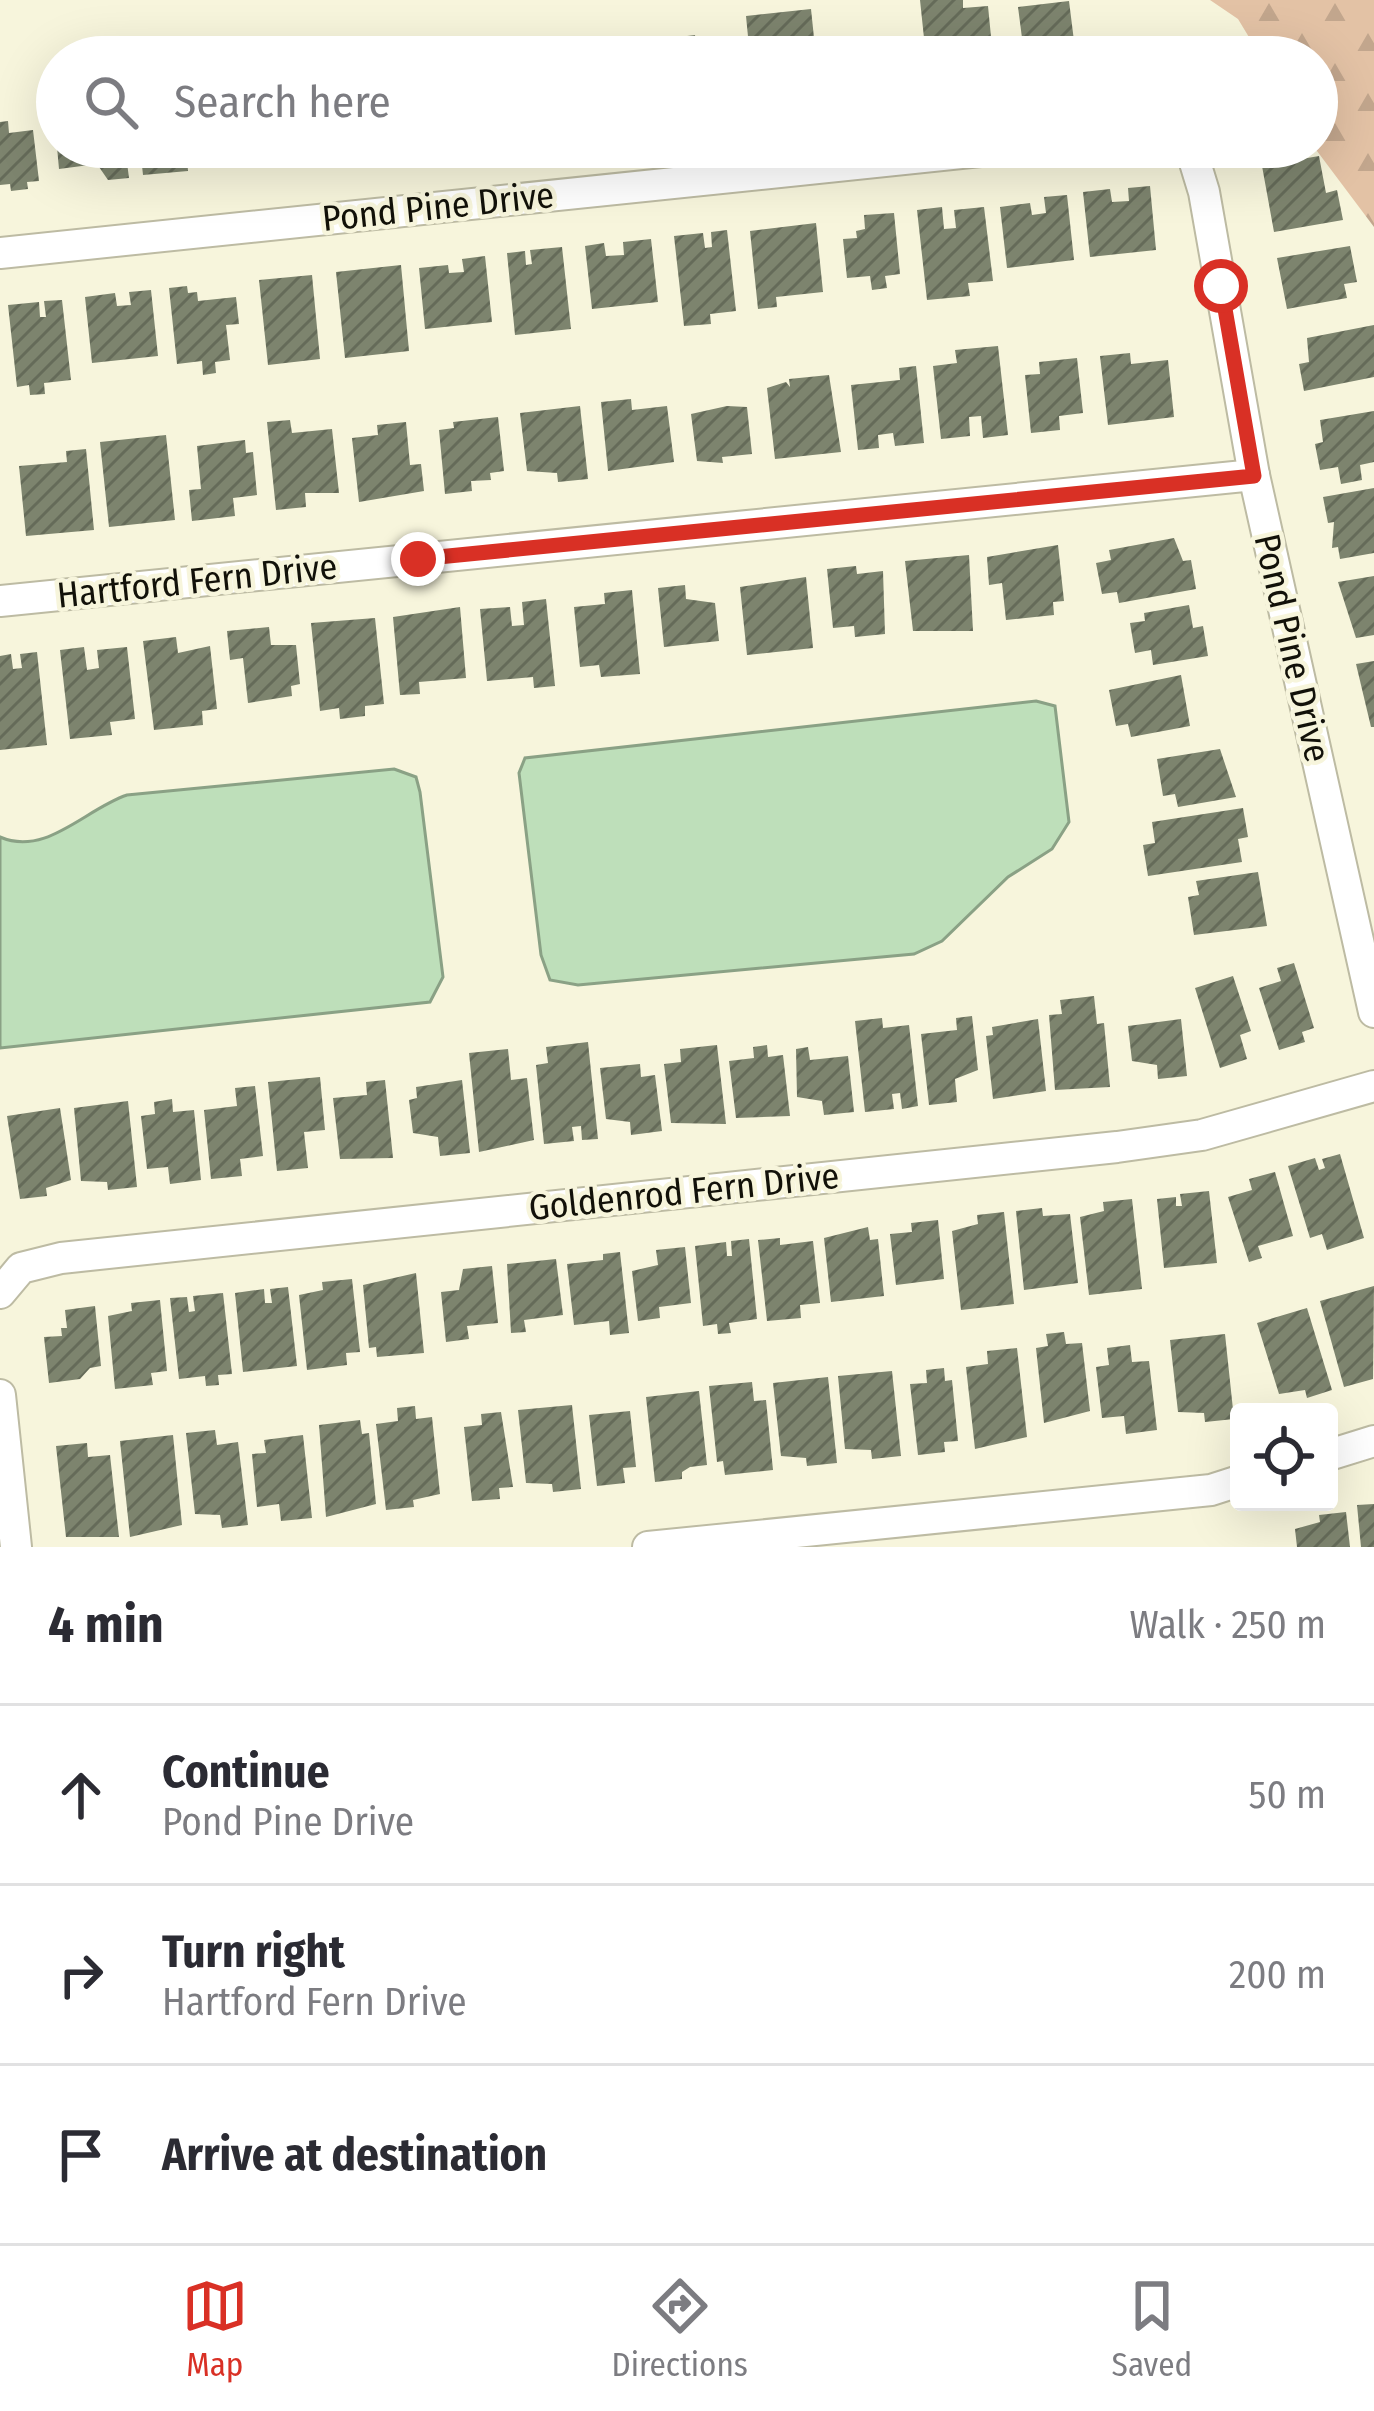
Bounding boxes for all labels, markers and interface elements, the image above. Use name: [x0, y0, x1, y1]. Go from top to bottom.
search box: [36, 36, 1338, 168]
icon: search: [78, 69, 144, 135]
text: Search here: [174, 75, 391, 129]
street label: Pond Pine Drive: [320, 173, 556, 241]
route start: [1194, 259, 1248, 313]
street label: Pond Pine Drive: [1244, 530, 1340, 766]
route end: [391, 532, 445, 586]
street label: Hartford Fern Drive: [55, 544, 339, 618]
street label: Goldenrod Fern Drive: [527, 1154, 841, 1230]
map controls: [1230, 1403, 1338, 1511]
button: locate: [1230, 1403, 1338, 1511]
text: 4 min: [48, 1594, 164, 1656]
text: Walk · 250 m: [1130, 1602, 1326, 1648]
text: Continue: [162, 1745, 330, 1799]
icon: ahead: [48, 1762, 114, 1828]
text: 50 m: [1249, 1772, 1326, 1818]
text: Pond Pine Drive: [162, 1799, 414, 1845]
text: Turn right: [162, 1925, 345, 1979]
icon: right: [48, 1942, 114, 2008]
text: 200 m: [1229, 1952, 1326, 1998]
text: Hartford Fern Drive: [162, 1979, 467, 2025]
icon: arrive: [48, 2122, 114, 2188]
text: Arrive at destination: [162, 2128, 547, 2182]
tab: Map: [182, 2273, 248, 2385]
tab: Directions: [611, 2273, 748, 2385]
tab: Saved: [1112, 2273, 1192, 2385]

